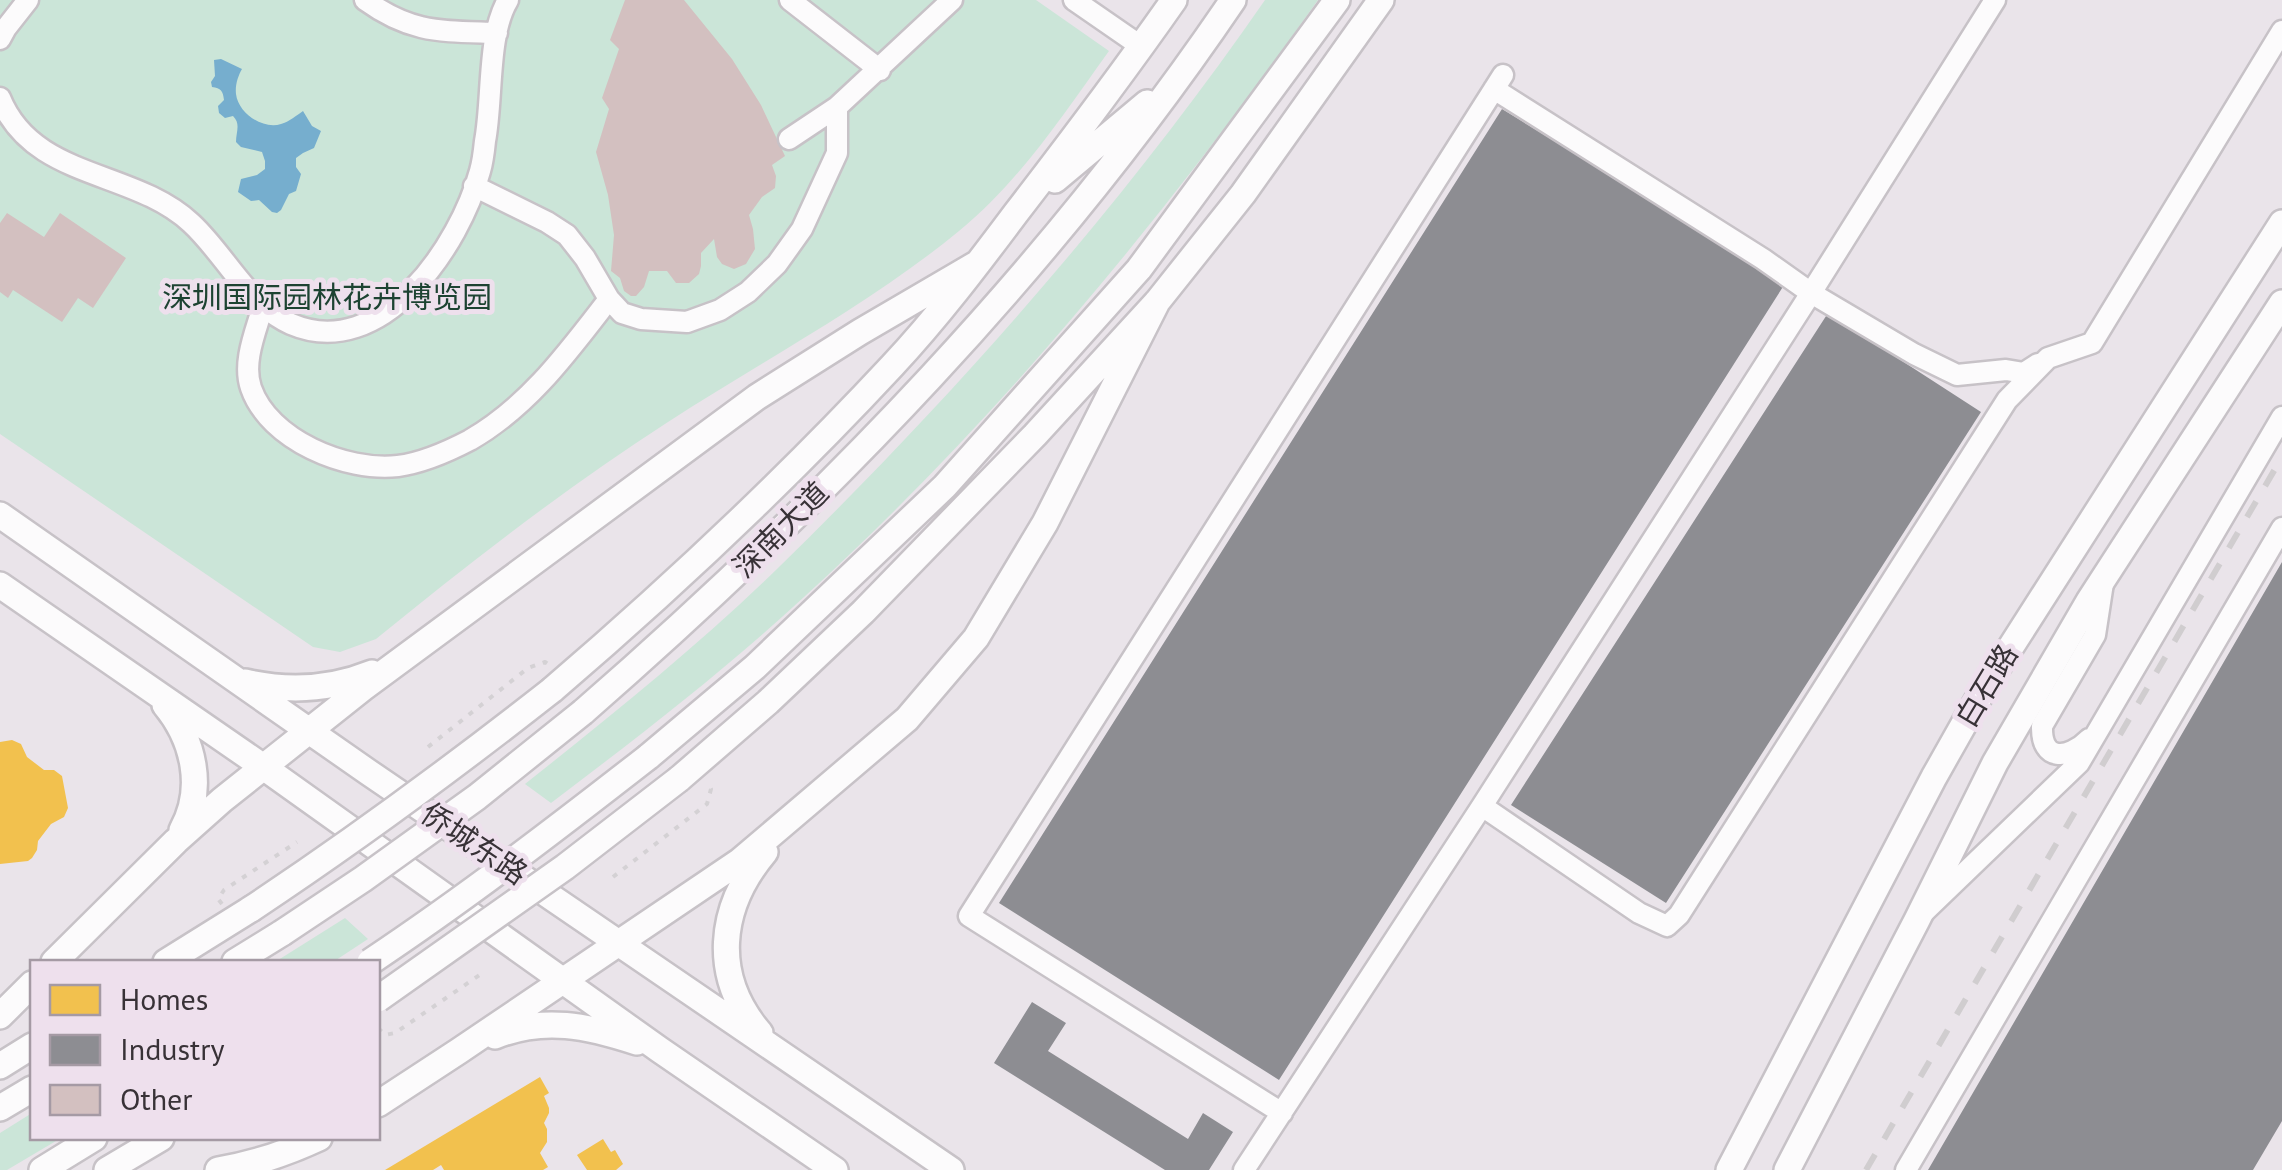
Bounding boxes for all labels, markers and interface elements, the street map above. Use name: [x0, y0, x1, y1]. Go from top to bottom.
park label: 深圳国际园林花卉博览园: [162, 277, 492, 316]
street label: 深南大道: [724, 473, 836, 585]
street label: 白石路: [1946, 637, 2026, 734]
street label: 侨城东路: [414, 793, 535, 892]
legend: [30, 960, 380, 1140]
text: Homes: [120, 979, 208, 1018]
text: Industry: [120, 1029, 224, 1068]
text: Other: [120, 1079, 193, 1118]

